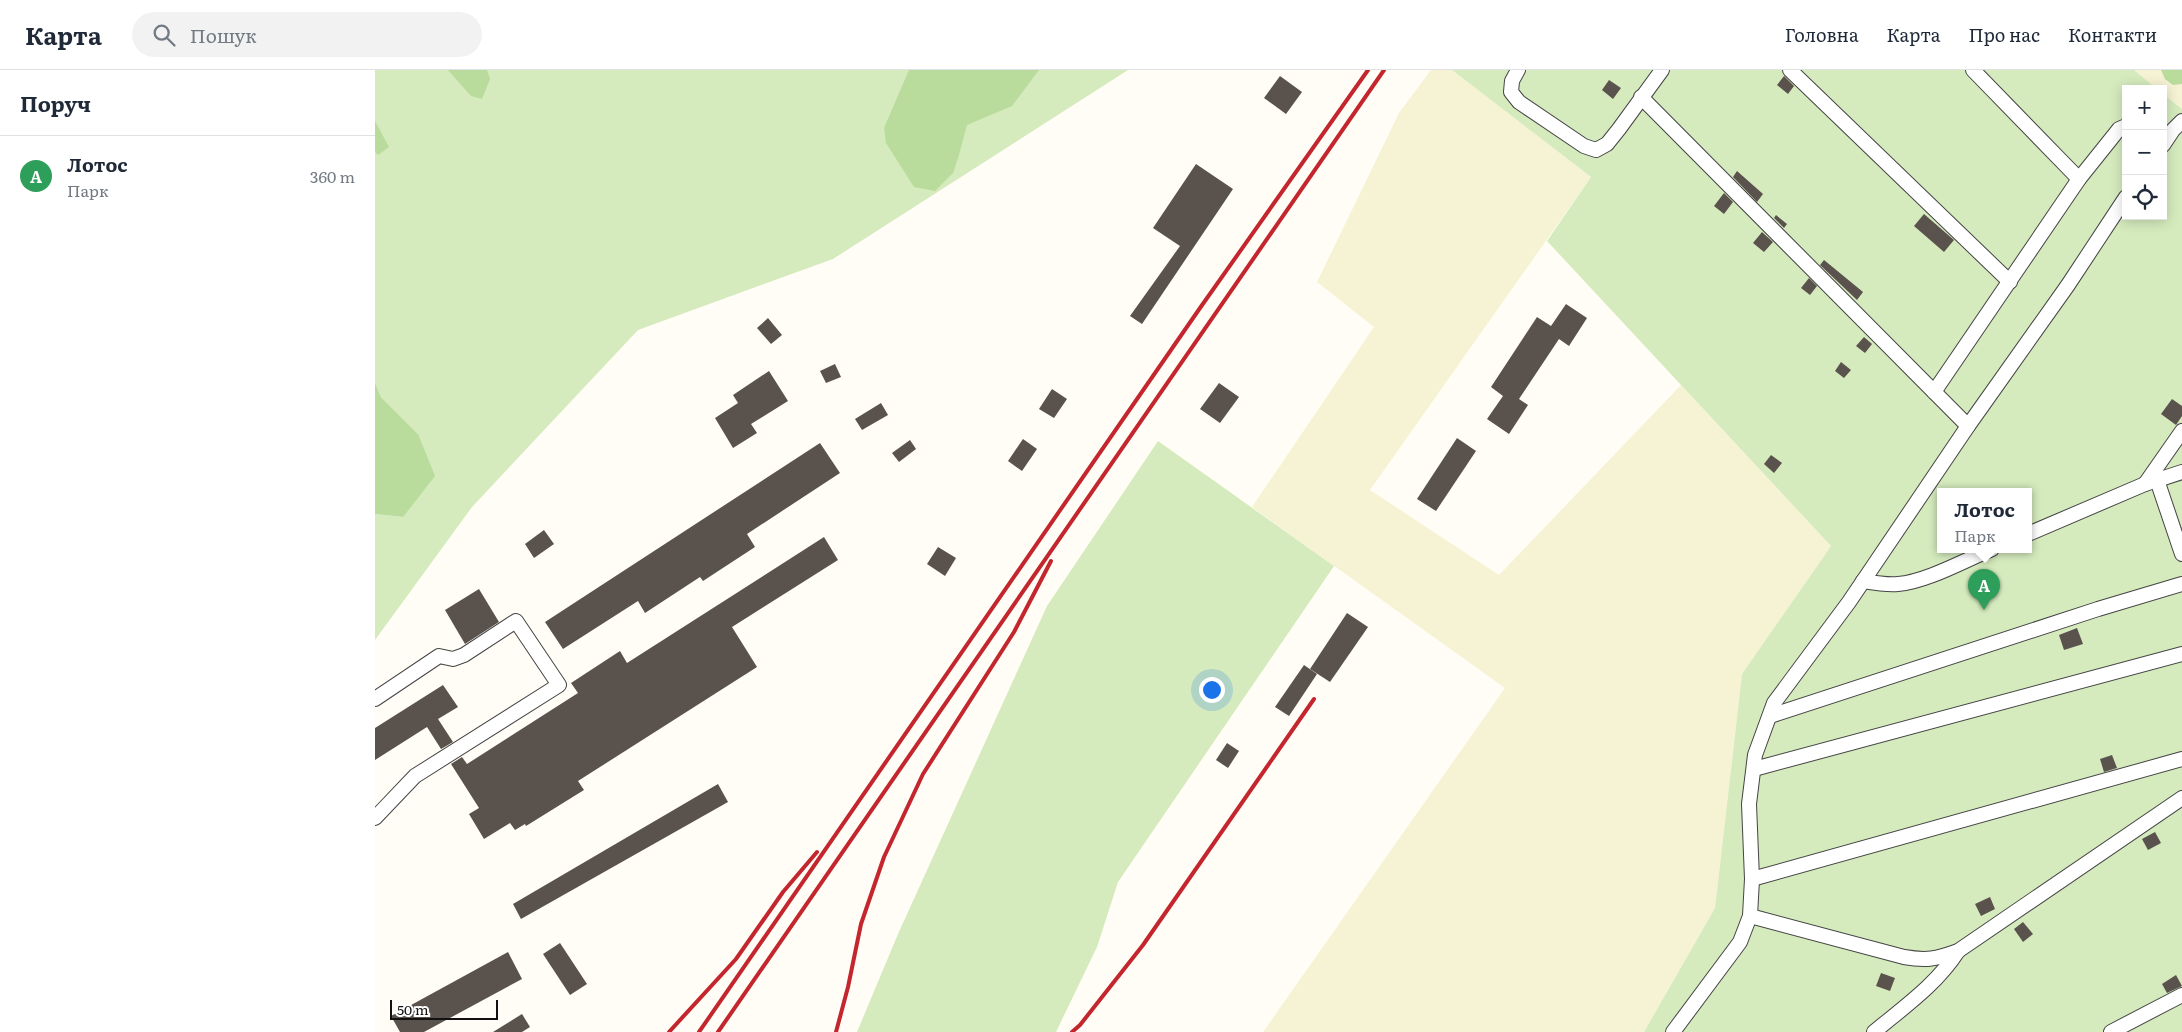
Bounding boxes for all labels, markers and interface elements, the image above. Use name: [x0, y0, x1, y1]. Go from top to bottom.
search box: [132, 12, 482, 57]
text: Карта: [25, 17, 102, 52]
icon: search: [150, 21, 178, 49]
text: Пошук: [190, 21, 257, 49]
text: Головна: [1785, 21, 1859, 48]
text: Карта: [1887, 21, 1941, 48]
text: Про нас: [1969, 21, 2040, 48]
text: Контакти: [2068, 21, 2157, 48]
map controls: [2122, 85, 2167, 220]
button: +: [2122, 85, 2167, 130]
text: Поруч: [20, 87, 91, 118]
button: −: [2122, 130, 2167, 175]
text: Лотос: [67, 150, 128, 178]
text: A: [30, 164, 42, 188]
text: 360 m: [310, 164, 355, 188]
button: locate: [2122, 175, 2167, 220]
text: Парк: [67, 178, 108, 202]
popup: [1937, 488, 2032, 553]
text: Лотос: [1954, 495, 2015, 523]
text: Парк: [1954, 523, 1996, 547]
pin: A: [1968, 569, 2000, 610]
your location: [1199, 677, 1225, 703]
scale bar: [390, 997, 497, 1020]
text: 50 m: [397, 999, 429, 1019]

